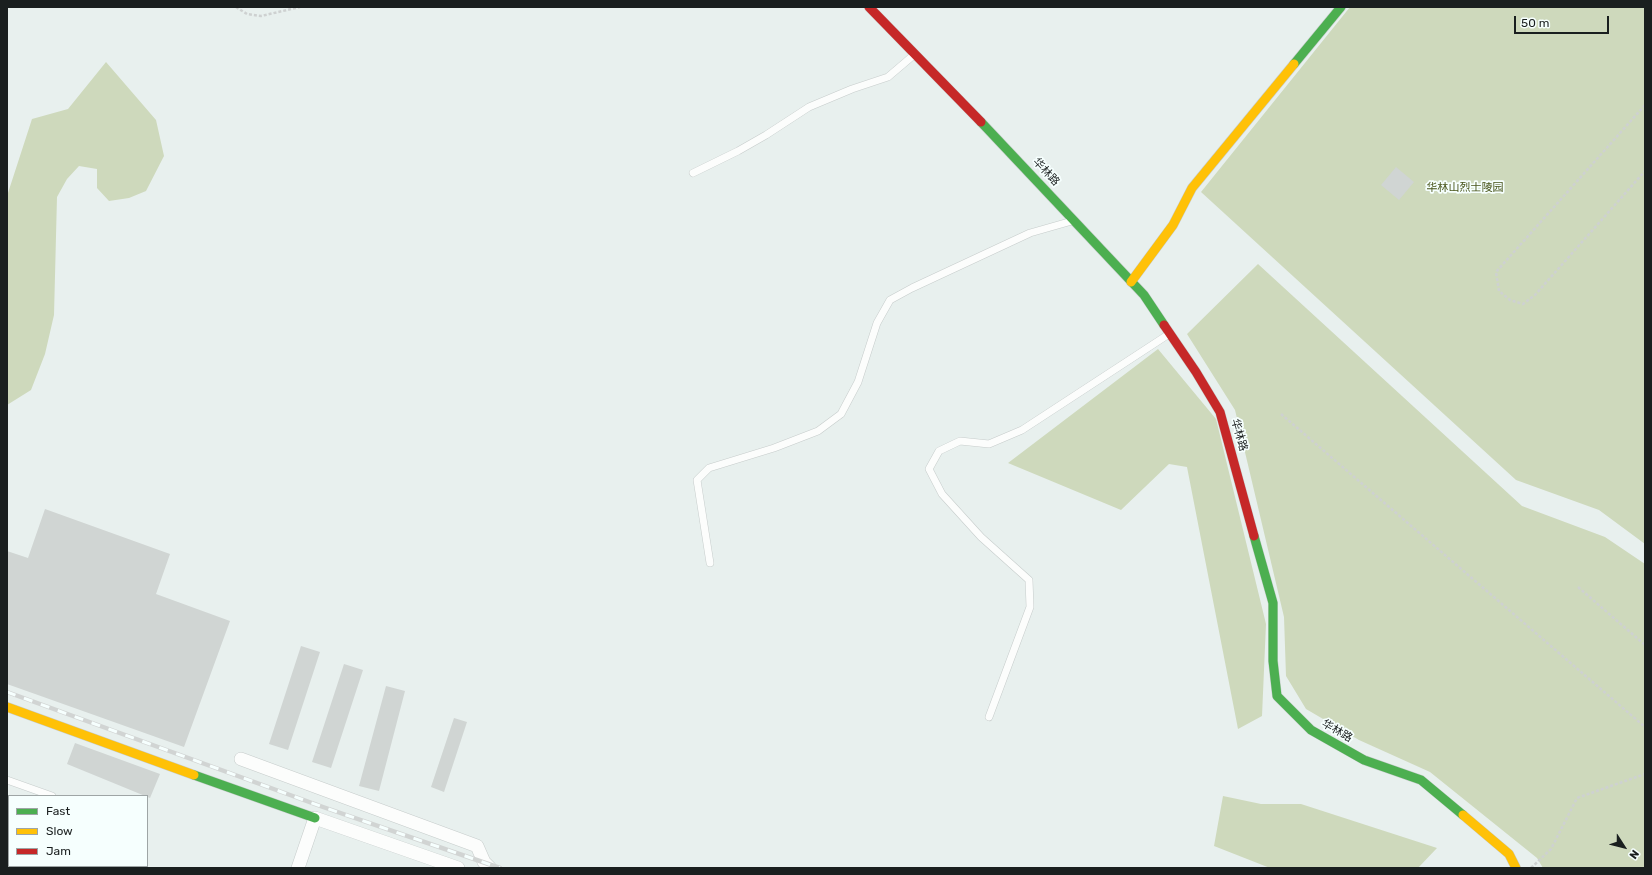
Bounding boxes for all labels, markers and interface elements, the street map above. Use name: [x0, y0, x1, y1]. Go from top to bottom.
scale bar: [1516, 8, 1611, 34]
text: 50 m: [1521, 16, 1549, 30]
street label: 华林路: [1030, 155, 1062, 189]
park label: 华林山烈士陵园: [1427, 181, 1503, 195]
street label: 华林路: [1228, 417, 1250, 453]
street label: 华林路: [1319, 717, 1355, 745]
legend: [8, 795, 148, 867]
text: Fast: [46, 804, 70, 818]
text: Slow: [46, 824, 73, 838]
north arrow: [1604, 827, 1644, 867]
text: Jam: [46, 844, 71, 858]
text: N: [1627, 847, 1642, 861]

